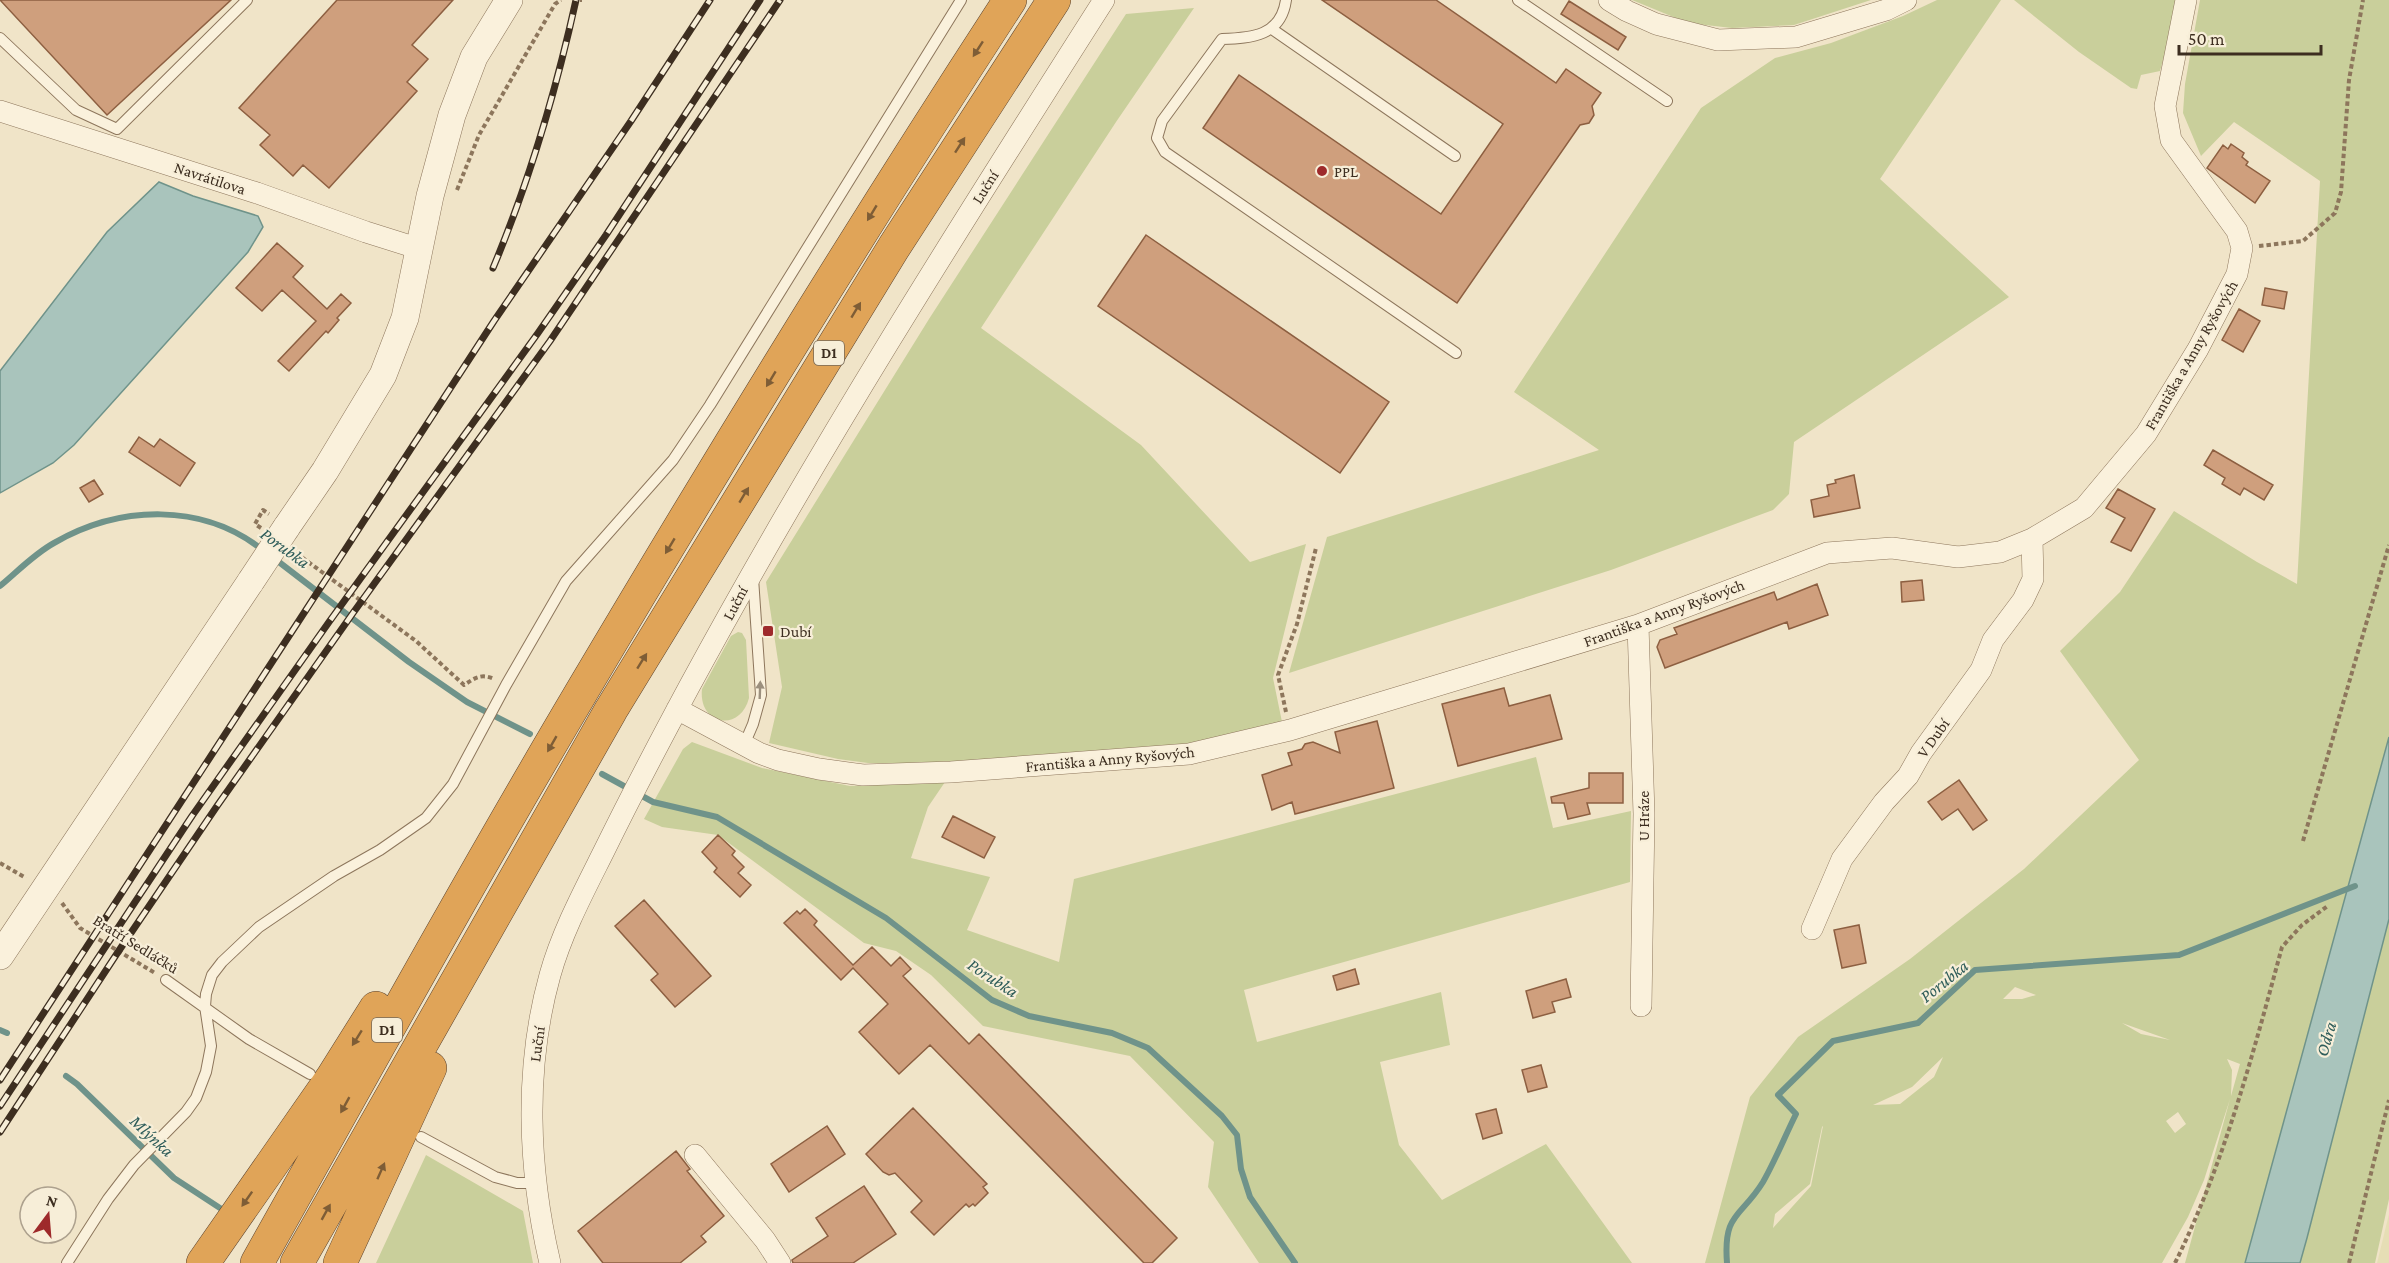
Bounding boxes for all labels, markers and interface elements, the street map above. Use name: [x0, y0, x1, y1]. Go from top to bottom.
scale bar: [2179, 18, 2322, 56]
text: 50 m: [2188, 29, 2225, 49]
one-way arrow: [973, 41, 984, 57]
one-way arrow: [954, 137, 965, 153]
street label: Navrátilova: [172, 158, 248, 198]
place label: PPL: [1334, 163, 1358, 180]
marker: PPL: [1315, 164, 1329, 178]
street label: Luční: [968, 167, 1002, 207]
one-way arrow: [867, 205, 878, 221]
street label: Františka a Anny Ryšových: [2141, 277, 2242, 433]
one-way arrow: [850, 302, 861, 318]
road number: D1: [814, 341, 844, 365]
one-way arrow: [766, 371, 777, 388]
one-way arrow: [738, 486, 749, 503]
water label: Porubka: [257, 523, 314, 573]
one-way arrow: [664, 538, 675, 554]
street label: Františka a Anny Ryšových: [1581, 576, 1747, 651]
street label: Luční: [719, 582, 751, 623]
place label: Dubí: [780, 623, 812, 640]
marker: Dubí: [761, 624, 775, 638]
one-way arrow: [636, 653, 647, 669]
one-way arrow: [756, 681, 765, 700]
street label: V Dubí: [1914, 715, 1953, 761]
one-way arrow: [547, 735, 557, 752]
street label: Františka a Anny Ryšových: [1025, 743, 1196, 776]
street label: U Hráze: [1635, 791, 1652, 841]
street label: Bratří Sedláčků: [90, 911, 182, 977]
water label: Porubka: [964, 954, 1022, 1002]
water label: Porubka: [1916, 955, 1972, 1006]
road number: D1: [372, 1018, 402, 1042]
water label: Odra: [2312, 1019, 2341, 1059]
street label: Luční: [526, 1024, 548, 1063]
one-way arrow: [352, 1030, 363, 1046]
one-way arrow: [340, 1097, 350, 1114]
water label: Mlýnka: [125, 1110, 178, 1161]
one-way arrow: [376, 1163, 385, 1180]
north arrow: [18, 1185, 78, 1245]
text: N: [44, 1191, 60, 1211]
one-way arrow: [242, 1191, 253, 1207]
one-way arrow: [321, 1203, 331, 1220]

